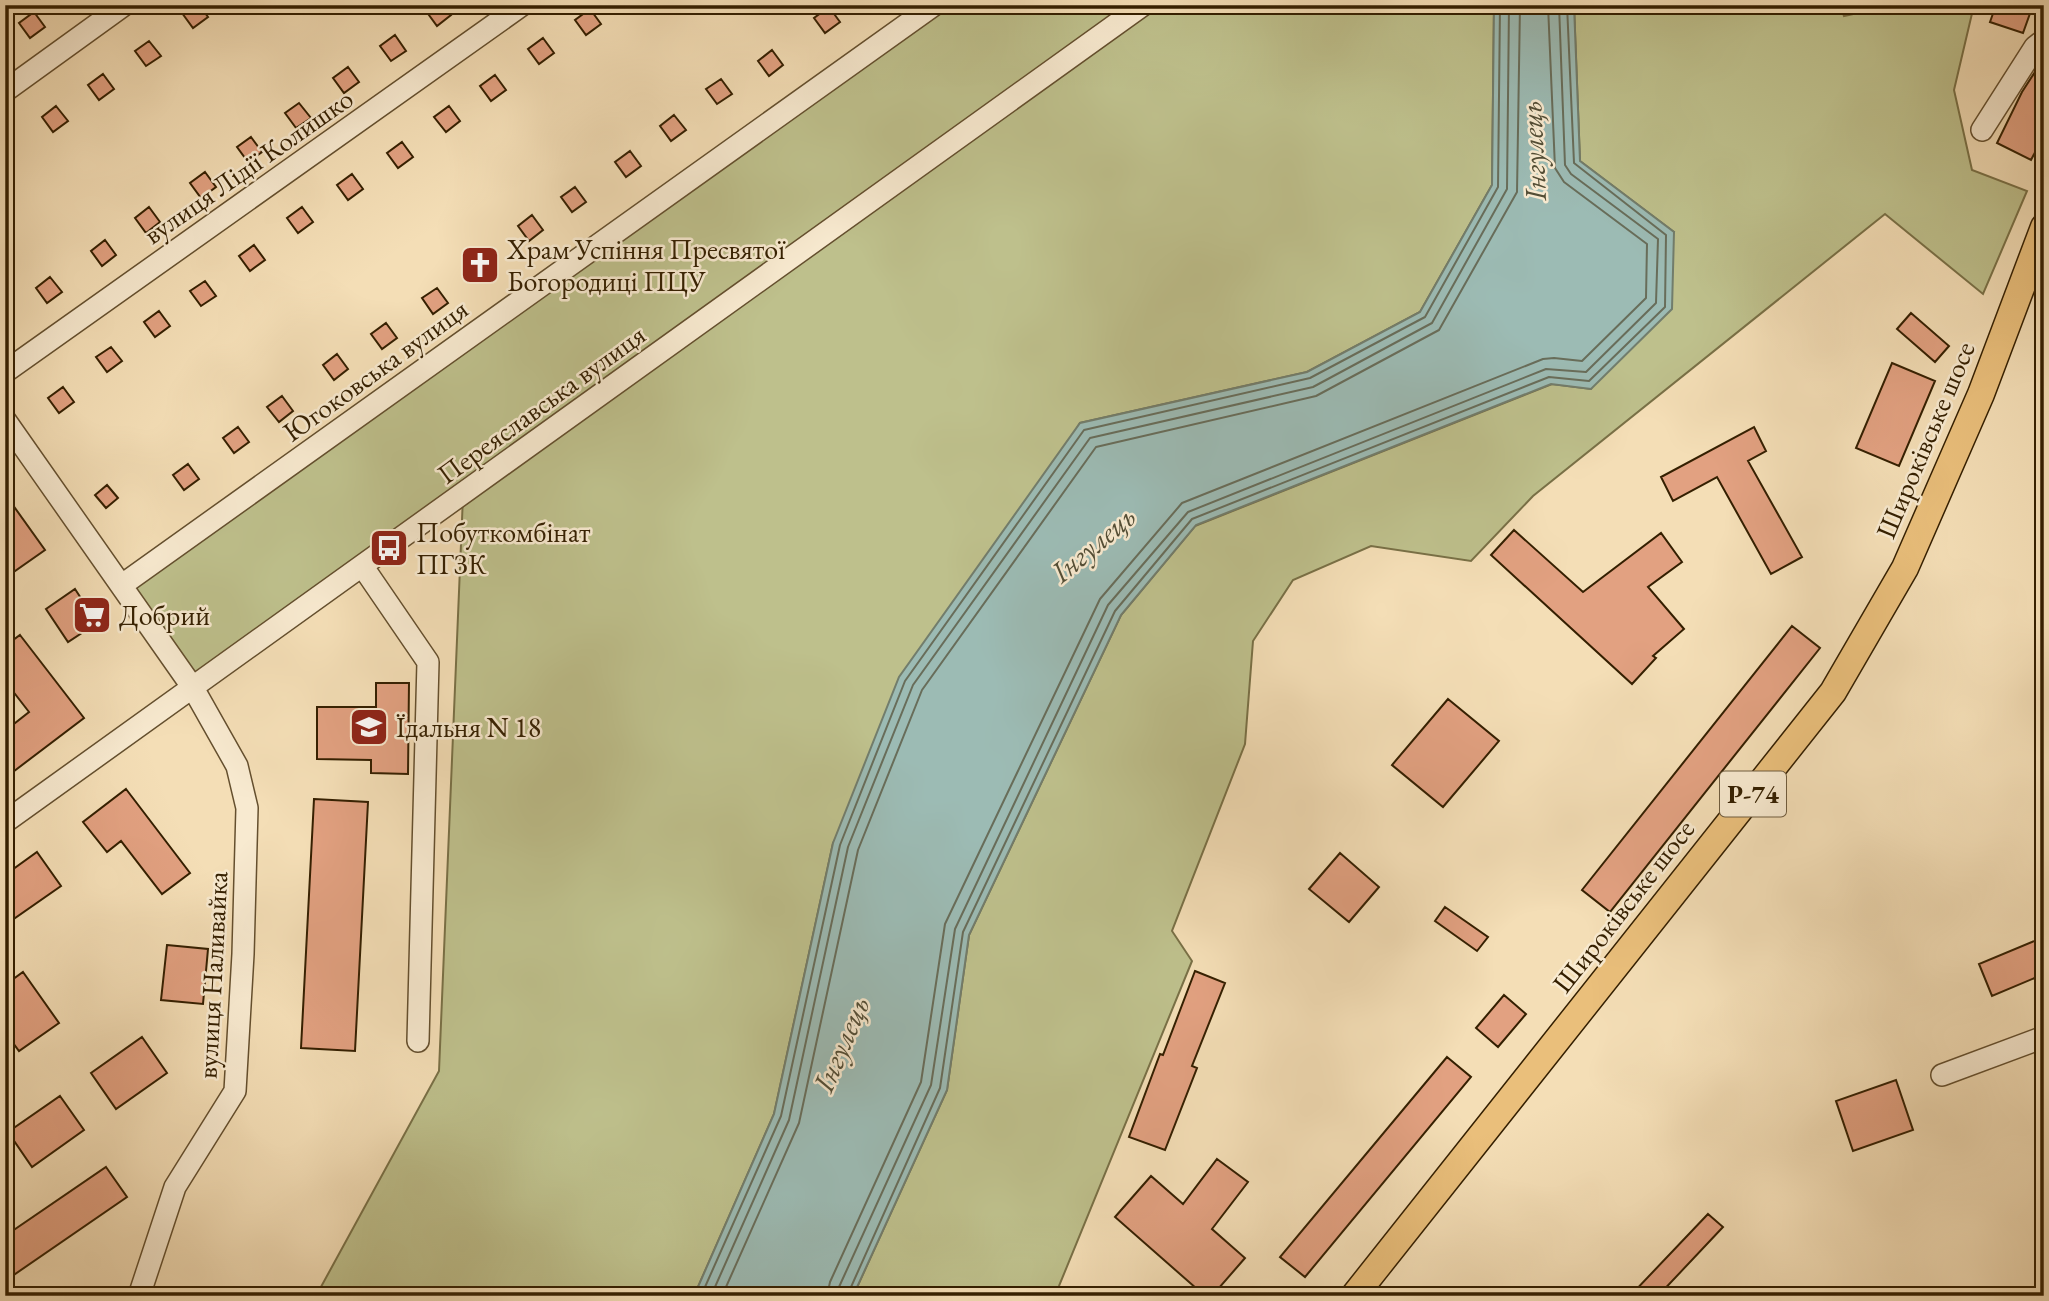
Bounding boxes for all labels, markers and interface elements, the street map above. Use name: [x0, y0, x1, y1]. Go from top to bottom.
street label: вулиця Лідії Колишко: [136, 80, 360, 252]
water label: Інгулець: [1511, 100, 1555, 203]
place label: Храм Успіння Пресвятої Богородиці ПЦУ: [506, 231, 786, 299]
church icon: Храм Успіння Пресвятої Богородиці ПЦУ: [459, 244, 501, 286]
street label: Югоковська вулиця: [275, 291, 475, 449]
street label: Переяславська вулиця: [430, 316, 652, 492]
street label: Широківське шосе: [1867, 336, 1983, 544]
water label: Інгулець: [1041, 497, 1144, 592]
place label: Побуткомбінат ПГЗК: [416, 514, 591, 582]
bus stop icon: Побуткомбінат ПГЗК: [368, 527, 410, 569]
supermarket icon: Добрий: [71, 594, 113, 636]
place label: Добрий: [119, 597, 210, 633]
school or university icon: Їдальня N 18: [348, 706, 390, 748]
place label: Їдальня N 18: [396, 709, 541, 745]
road number: Р-74: [1720, 772, 1786, 816]
street label: Широківське шосе: [1544, 812, 1702, 1000]
street label: вулиця Наливайка: [189, 869, 235, 1080]
water label: Інгулець: [803, 990, 879, 1099]

